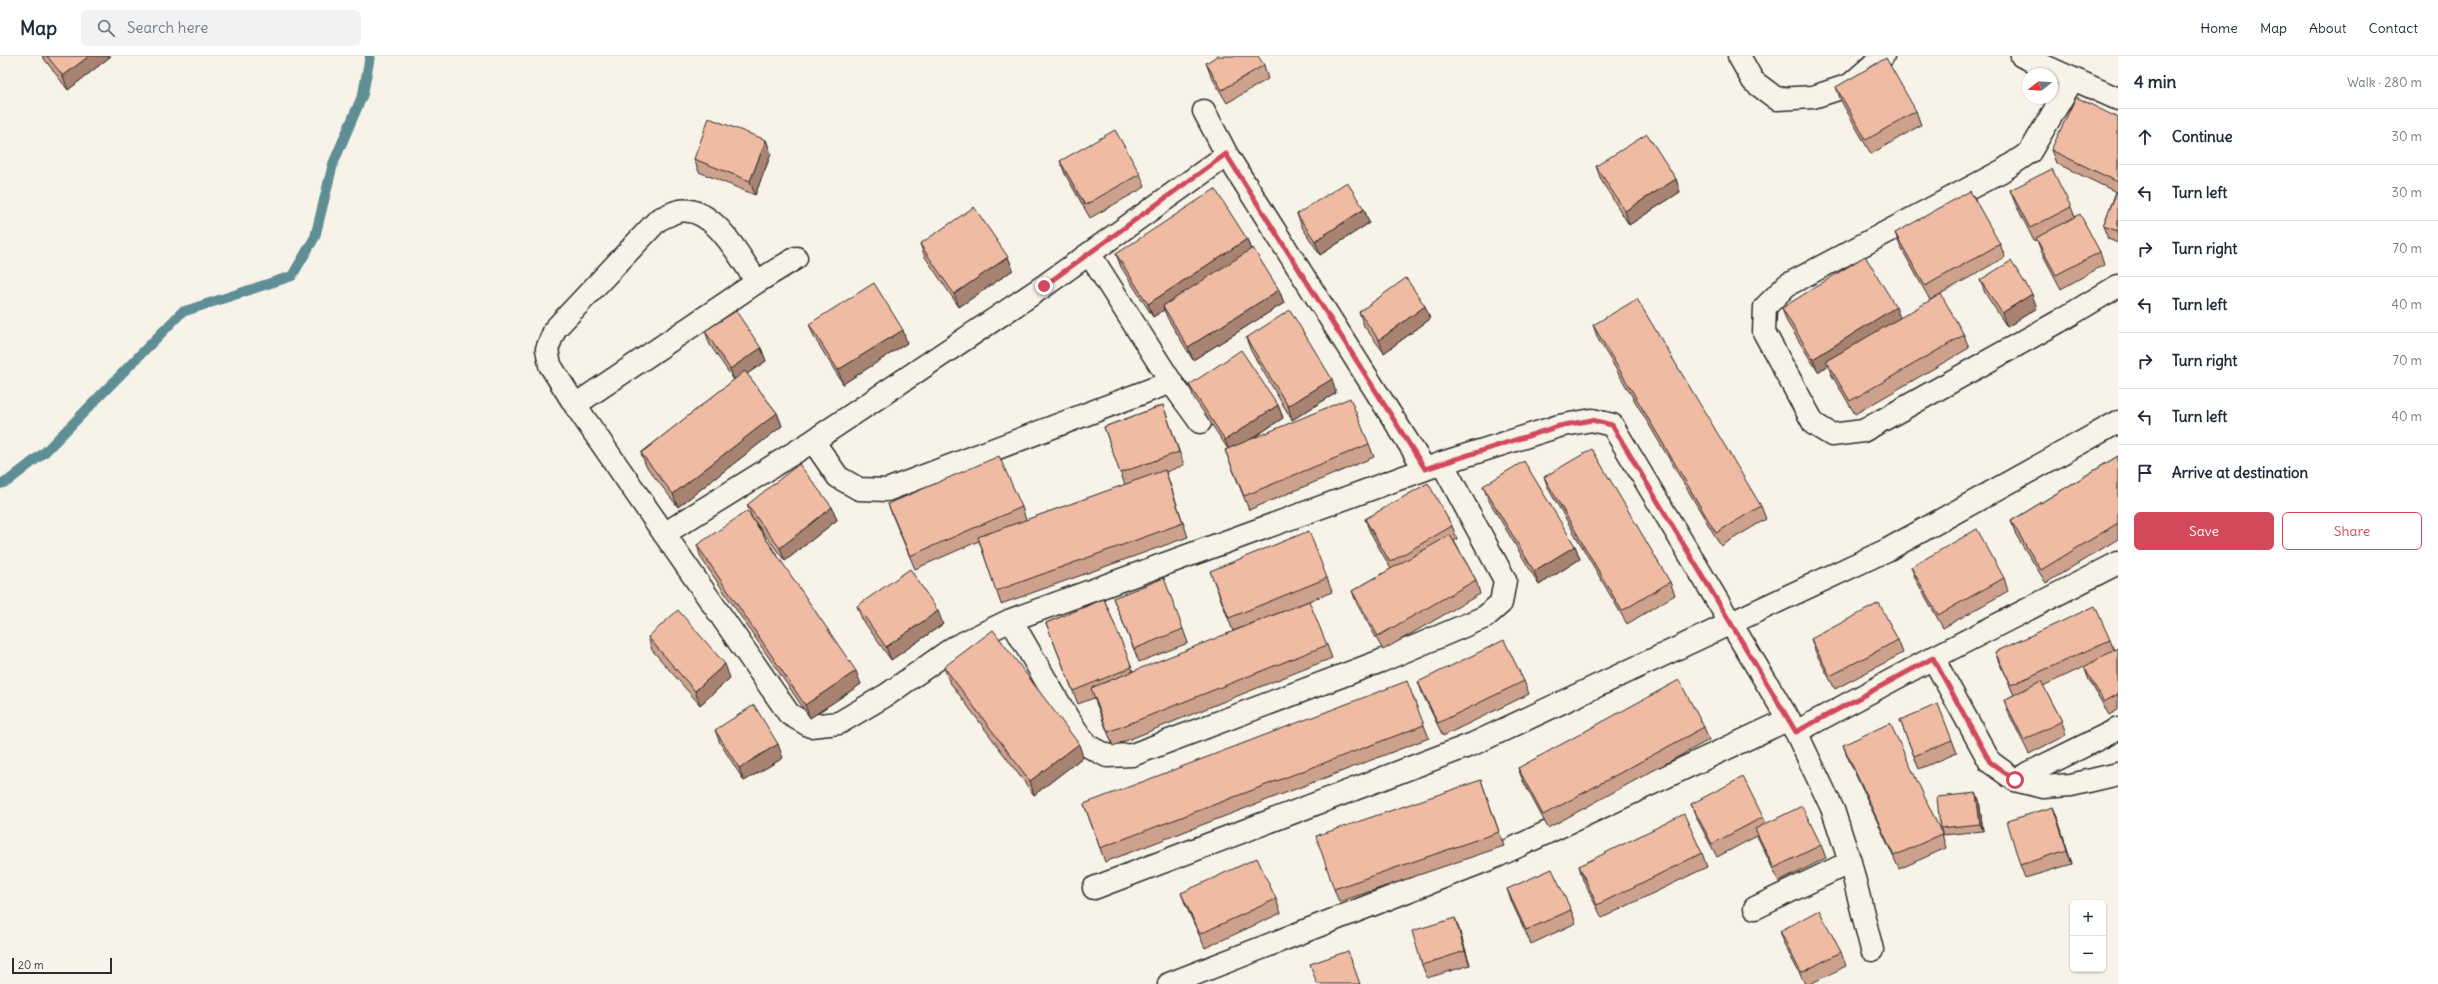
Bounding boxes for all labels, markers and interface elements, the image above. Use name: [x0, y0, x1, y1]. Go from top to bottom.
search box: [81, 10, 361, 46]
text: Map: [20, 16, 57, 40]
icon: search: [95, 17, 117, 39]
text: Search here: [127, 18, 208, 37]
text: Home: [2200, 19, 2238, 37]
text: Map: [2260, 19, 2287, 37]
text: About: [2309, 19, 2347, 37]
text: Contact: [2369, 19, 2418, 37]
north arrow: [2022, 68, 2058, 104]
text: 4 min: [2134, 71, 2176, 93]
text: Walk · 280 m: [2347, 74, 2422, 91]
icon: ahead: [2134, 126, 2156, 148]
text: Continue: [2172, 127, 2233, 146]
text: 30 m: [2392, 128, 2422, 145]
icon: left: [2134, 182, 2156, 204]
text: Turn left: [2172, 183, 2227, 202]
text: 30 m: [2392, 184, 2422, 201]
icon: right: [2134, 238, 2156, 260]
text: Turn right: [2172, 239, 2237, 258]
text: 70 m: [2393, 240, 2422, 257]
route end: [1035, 277, 1053, 295]
icon: left: [2134, 294, 2156, 316]
text: Turn left: [2172, 295, 2227, 314]
text: 40 m: [2391, 296, 2422, 313]
icon: right: [2134, 350, 2156, 372]
text: Turn right: [2172, 351, 2237, 370]
text: 70 m: [2393, 352, 2422, 369]
icon: left: [2134, 406, 2156, 428]
text: Turn left: [2172, 407, 2227, 426]
text: 40 m: [2391, 408, 2422, 425]
icon: arrive: [2134, 462, 2156, 484]
text: Arrive at destination: [2172, 463, 2308, 482]
button: Save: [2134, 512, 2274, 550]
button: Share: [2282, 512, 2422, 550]
route start: [2006, 771, 2024, 789]
map controls: [2070, 900, 2106, 972]
button: +: [2070, 900, 2106, 936]
button: −: [2070, 936, 2106, 972]
scale bar: [12, 956, 112, 975]
text: 20 m: [18, 958, 44, 972]

